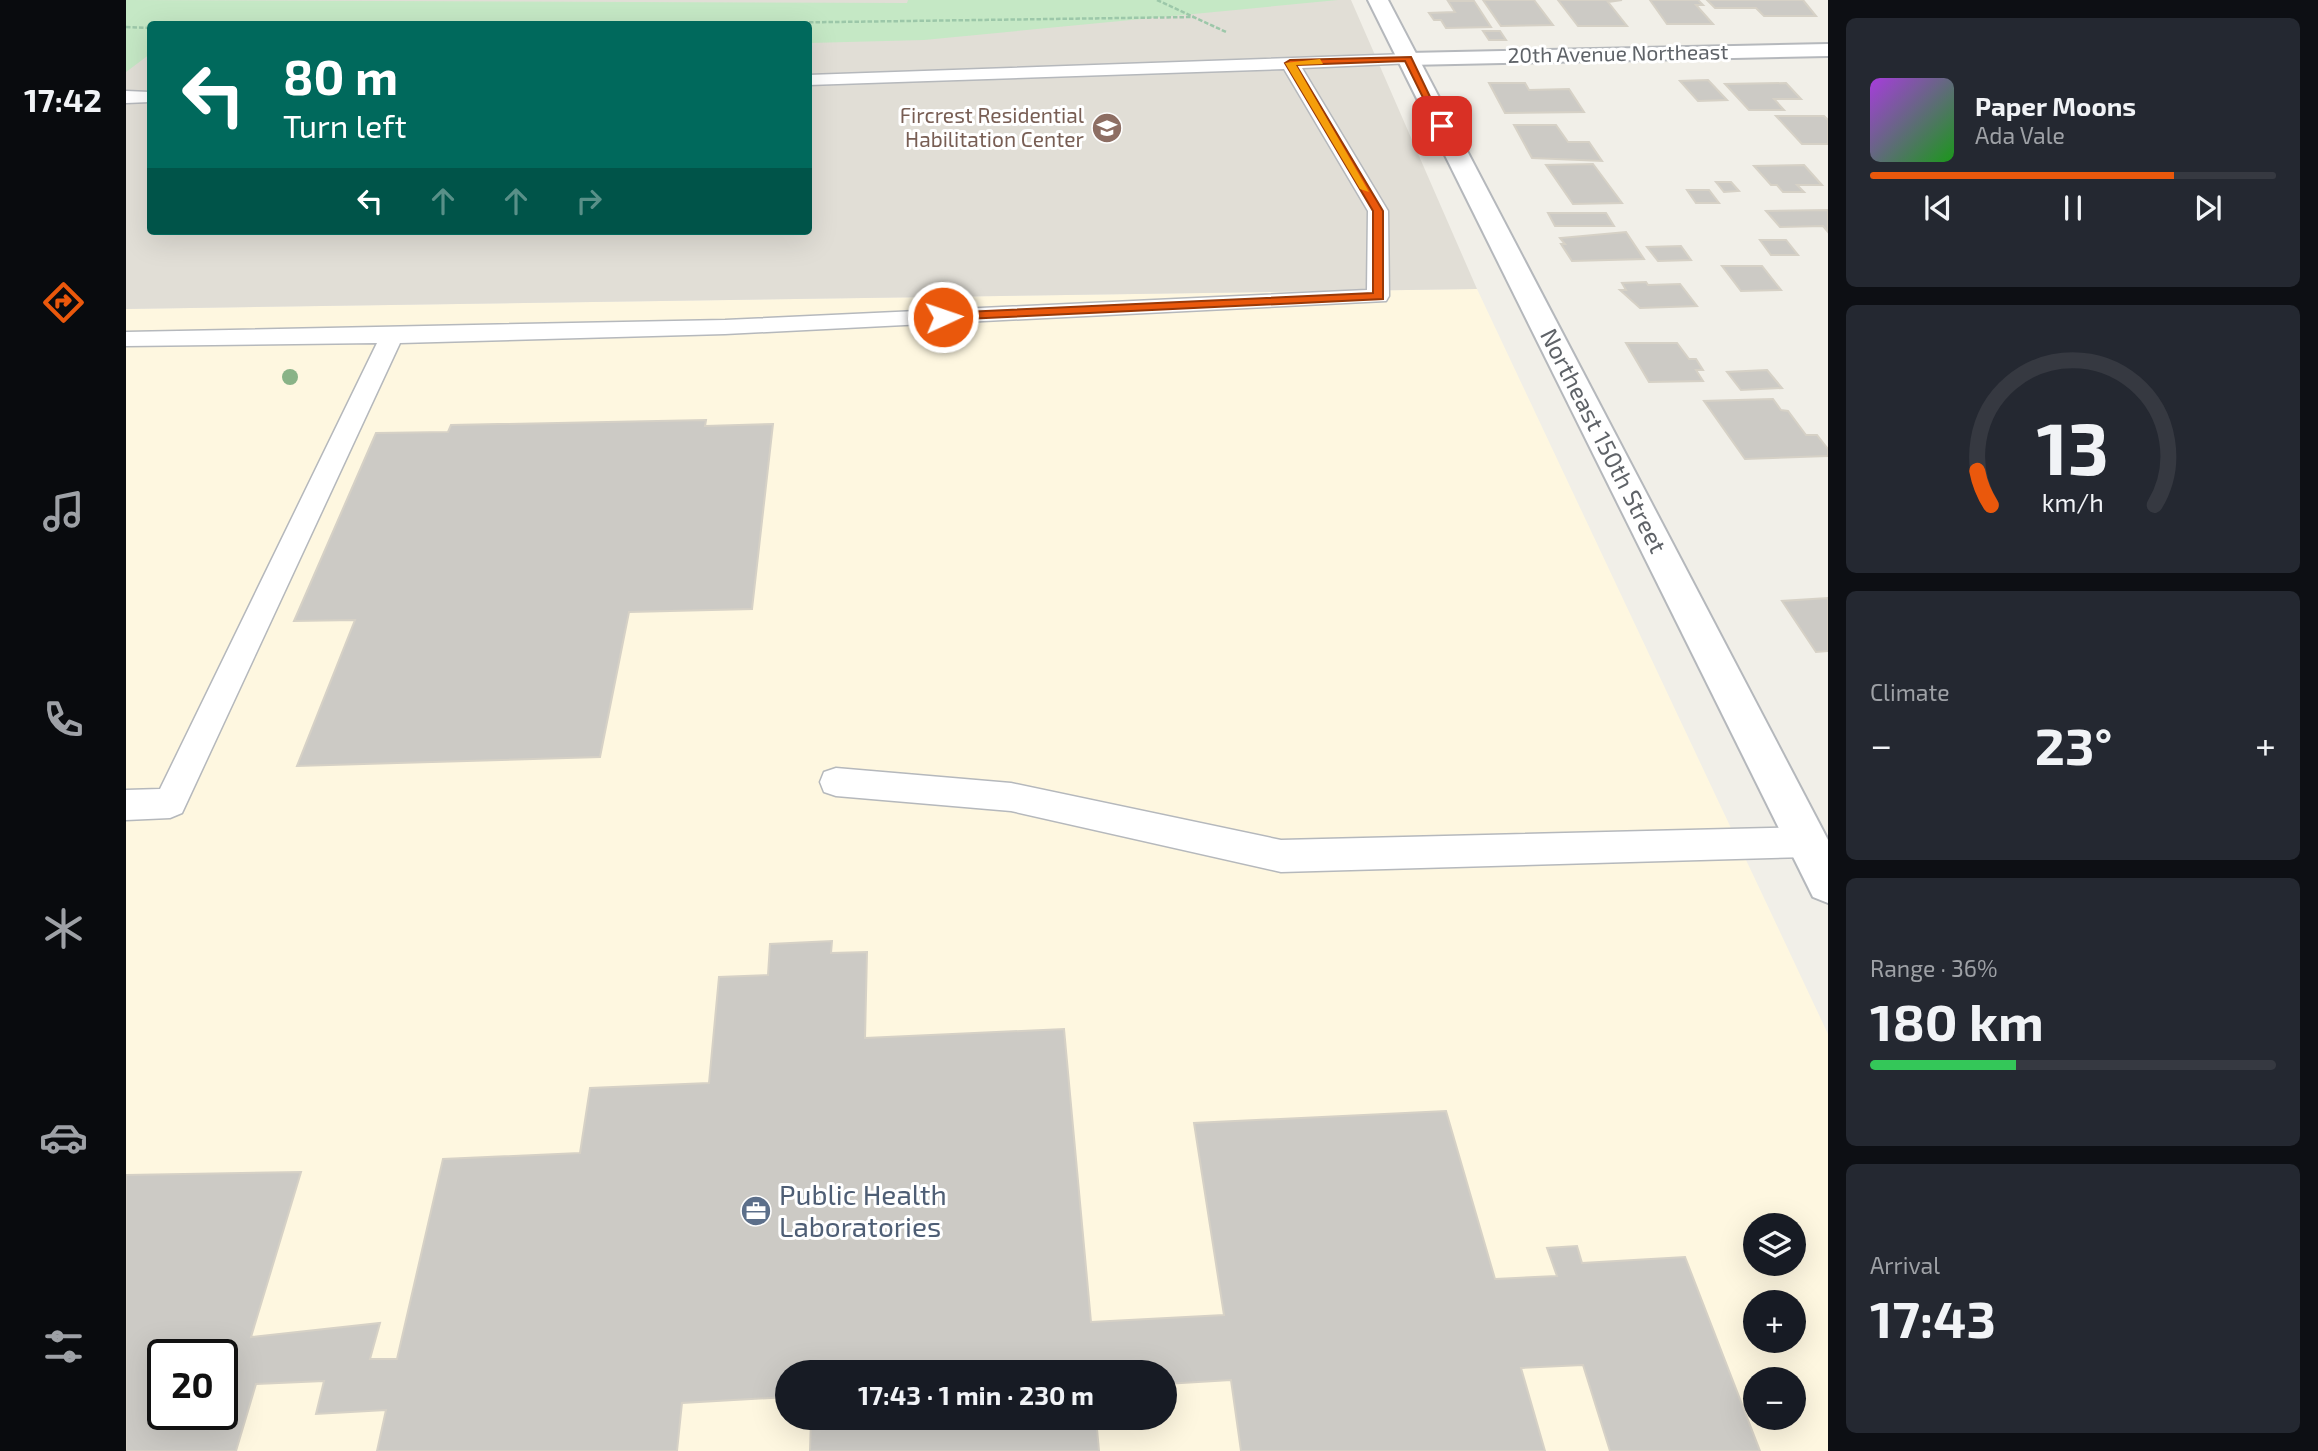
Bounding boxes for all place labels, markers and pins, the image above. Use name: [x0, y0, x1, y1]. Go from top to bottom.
pin: [1412, 96, 1472, 156]
place label: Fircrest Residential Habilitation Center: [900, 102, 1085, 151]
school or university icon: Fircrest Residential Habilitation Center: [1090, 111, 1124, 145]
place label: Public Health Laboratories: [779, 1177, 947, 1243]
office icon: Public Health Laboratories: [739, 1194, 773, 1228]

